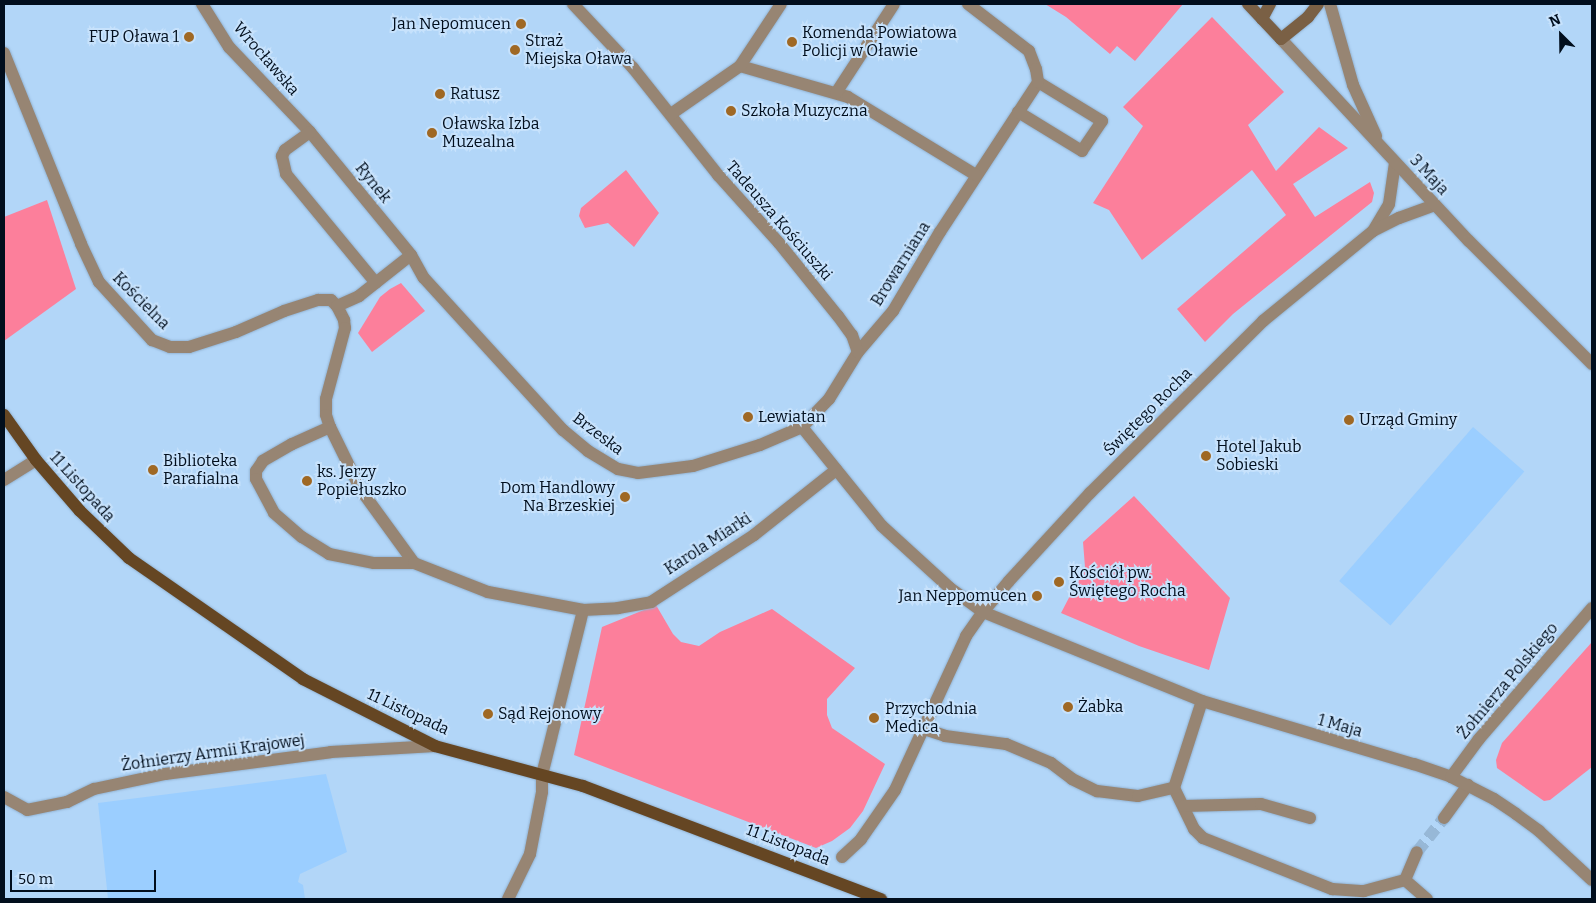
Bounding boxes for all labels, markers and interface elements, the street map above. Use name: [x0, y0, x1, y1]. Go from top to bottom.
north arrow: [1536, 10, 1586, 60]
text: N: [1547, 11, 1563, 31]
place label: Jan Nepomucen: [392, 14, 511, 34]
street label: Wrocławska: [229, 18, 303, 100]
marker: Jan Nepomucen: [515, 18, 527, 30]
place label: Komenda Powiatowa Policji w Oławie: [802, 23, 957, 61]
place label: FUP Oława 1: [89, 27, 179, 47]
marker: FUP Oława 1: [183, 31, 195, 43]
place label: Straż Miejska Oława: [525, 31, 632, 69]
marker: Komenda Powiatowa Policji w Oławie: [786, 36, 798, 48]
marker: Straż Miejska Oława: [509, 44, 521, 56]
place label: Ratusz: [450, 84, 500, 104]
marker: Ratusz: [434, 88, 446, 100]
place label: Szkoła Muzyczna: [741, 101, 868, 121]
marker: Szkoła Muzyczna: [725, 105, 737, 117]
place label: Oławska Izba Muzealna: [442, 114, 540, 152]
marker: Oławska Izba Muzealna: [426, 127, 438, 139]
street label: 3 Maja: [1406, 151, 1452, 199]
street label: Tadeusza Kościuszki: [722, 157, 836, 285]
street label: Rynek: [351, 159, 395, 207]
street label: Browarniana: [867, 218, 935, 310]
street label: Kościelna: [109, 269, 173, 333]
street label: Świętego Rocha: [1100, 364, 1196, 460]
place label: Lewiatan: [758, 407, 826, 427]
street label: Brzeska: [569, 409, 627, 459]
place label: Urząd Gminy: [1359, 410, 1457, 430]
marker: Lewiatan: [742, 411, 754, 423]
marker: Urząd Gminy: [1343, 414, 1355, 426]
place label: Hotel Jakub Sobieski: [1216, 437, 1302, 475]
street label: 11 Listopada: [45, 448, 119, 526]
marker: Hotel Jakub Sobieski: [1200, 450, 1212, 462]
place label: Biblioteka Parafialna: [163, 451, 239, 489]
place label: ks. Jerzy Popiełuszko: [317, 462, 407, 500]
marker: Biblioteka Parafialna: [147, 464, 159, 476]
marker: ks. Jerzy Popiełuszko: [301, 475, 313, 487]
place label: Dom Handlowy Na Brzeskiej: [500, 478, 615, 516]
marker: Dom Handlowy Na Brzeskiej: [619, 491, 631, 503]
street label: Karola Miarki: [661, 509, 755, 579]
place label: Kościół pw. Świętego Rocha: [1069, 563, 1186, 601]
marker: Kościół pw. Świętego Rocha: [1053, 576, 1065, 588]
place label: Jan Neppomucen: [899, 586, 1027, 606]
marker: Jan Neppomucen: [1031, 590, 1043, 602]
street label: Żołnierza Polskiego: [1454, 619, 1562, 743]
street label: 11 Listopada: [364, 685, 452, 739]
place label: Żabka: [1078, 697, 1123, 717]
place label: Przychodnia Medica: [885, 699, 977, 737]
marker: Żabka: [1062, 701, 1074, 713]
place label: Sąd Rejonowy: [498, 704, 601, 724]
marker: Sąd Rejonowy: [482, 708, 494, 720]
street label: 1 Maja: [1315, 710, 1365, 742]
marker: Przychodnia Medica: [867, 711, 881, 725]
street label: Żołnierzy Armii Krajowej: [120, 731, 306, 775]
street label: 11 Listopada: [743, 820, 833, 870]
scale bar: [12, 860, 159, 892]
text: 50 m: [18, 870, 53, 888]

